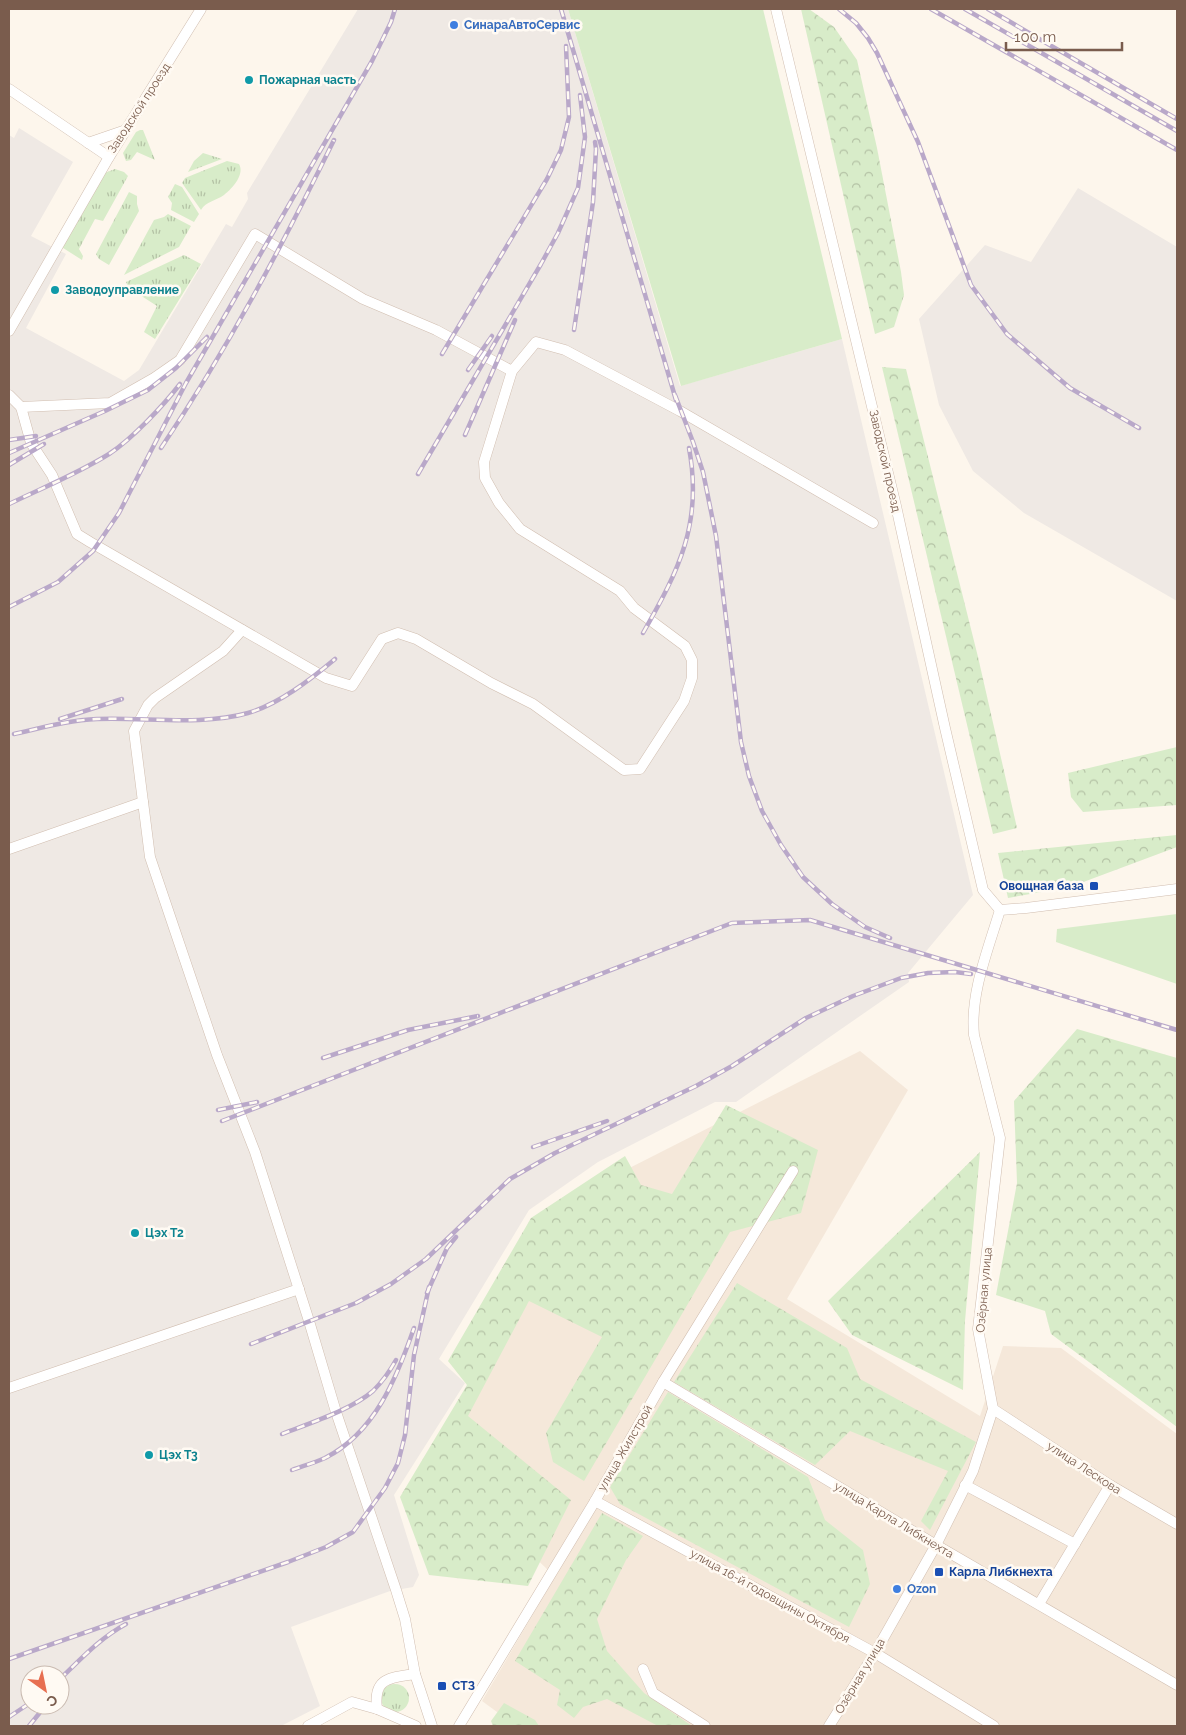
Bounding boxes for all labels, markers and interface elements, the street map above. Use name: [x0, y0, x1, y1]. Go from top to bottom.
place label: СинараАвтоСервис: [464, 18, 580, 32]
marker: СинараАвтоСервис: [448, 19, 460, 31]
scale bar: [1006, 20, 1122, 52]
text: 100 m: [1014, 28, 1056, 46]
street label: Заводской проезд: [105, 60, 173, 156]
place label: Пожарная часть: [259, 73, 357, 87]
marker: Пожарная часть: [243, 74, 255, 86]
place label: Заводоуправление: [65, 283, 179, 297]
marker: Заводоуправление: [49, 284, 61, 296]
street label: Заводской проезд: [866, 409, 904, 513]
place label: Овощная база: [999, 879, 1084, 893]
marker: Овощная база: [1088, 880, 1100, 892]
place label: Цэх Т2: [145, 1226, 184, 1240]
marker: Цэх Т2: [129, 1227, 141, 1239]
street label: Озёрная улица: [973, 1247, 995, 1333]
street label: улица Жилстрой: [595, 1403, 655, 1493]
street label: улица Лескова: [1044, 1439, 1124, 1497]
place label: Цэх Т3: [159, 1448, 198, 1462]
marker: Цэх Т3: [143, 1449, 155, 1461]
street label: улица Карла Либкнехта: [832, 1479, 956, 1561]
street label: улица 16-й годовщины Октября: [688, 1546, 852, 1646]
place label: Карла Либкнехта: [949, 1565, 1053, 1579]
marker: Карла Либкнехта: [933, 1566, 945, 1578]
place label: Ozon: [907, 1582, 936, 1596]
marker: Ozon: [891, 1583, 903, 1595]
street label: Озёрная улица: [832, 1636, 888, 1716]
north arrow: [20, 1665, 70, 1715]
place label: СТЗ: [452, 1679, 475, 1693]
marker: СТЗ: [436, 1680, 448, 1692]
text: С: [43, 1692, 60, 1710]

